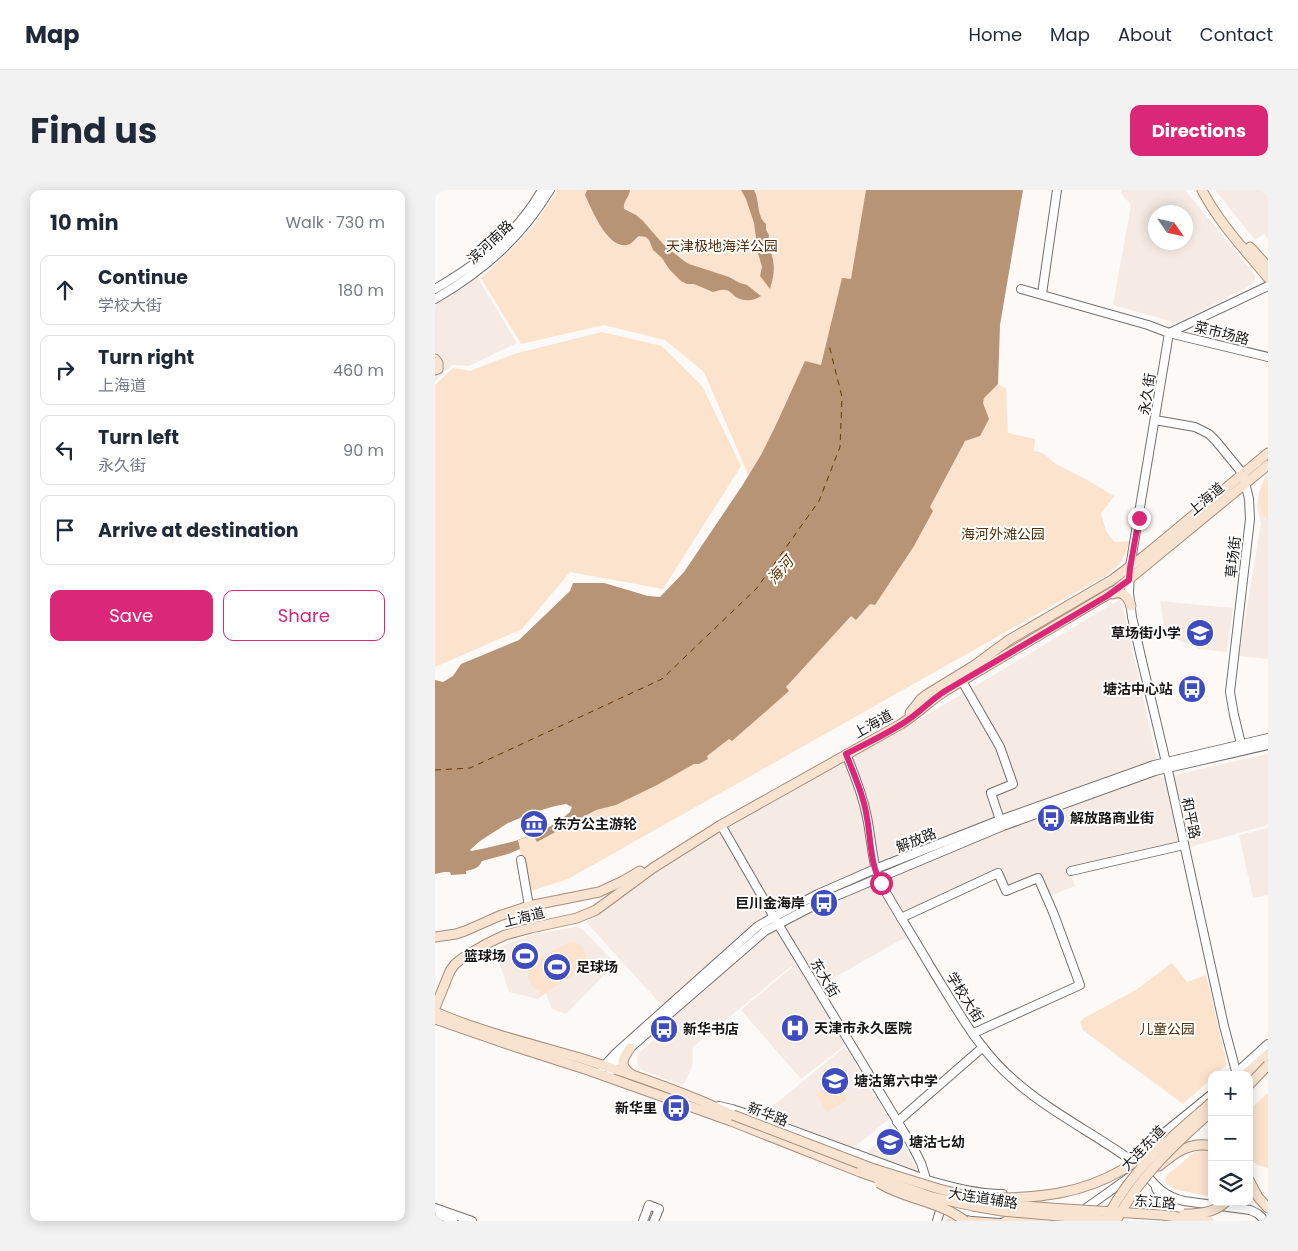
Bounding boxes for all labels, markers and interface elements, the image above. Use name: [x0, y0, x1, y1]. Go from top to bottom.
text: Map: [25, 18, 80, 51]
text: Home: [968, 22, 1022, 47]
text: Map: [1050, 22, 1090, 47]
text: About: [1118, 22, 1172, 47]
text: Contact: [1200, 22, 1273, 47]
button: Directions: [1130, 105, 1268, 156]
text: Find us: [30, 106, 157, 155]
north arrow: [1148, 205, 1193, 250]
text: 10 min: [50, 208, 119, 237]
text: Walk · 730 m: [285, 211, 385, 234]
street label: 滨河南路: [463, 216, 517, 268]
park label: 天津极地海洋公园: [666, 236, 778, 256]
text: Continue: [98, 264, 188, 291]
icon: ahead: [51, 276, 79, 304]
text: 180 m: [338, 279, 384, 302]
text: 学校大街: [98, 294, 162, 317]
street label: 菜市场路: [1192, 317, 1252, 349]
text: Turn right: [98, 344, 194, 371]
icon: right: [51, 356, 79, 384]
text: 460 m: [333, 359, 384, 382]
street label: 永久街: [1134, 372, 1160, 416]
text: 上海道: [98, 374, 146, 397]
text: Turn left: [98, 424, 179, 451]
icon: left: [51, 436, 79, 464]
text: 90 m: [343, 439, 384, 462]
text: 永久街: [98, 454, 146, 477]
street label: 上海道: [1183, 478, 1229, 520]
route end: [1128, 507, 1151, 530]
icon: arrive: [51, 516, 79, 544]
text: Arrive at destination: [98, 517, 299, 544]
park label: 海河外滩公园: [961, 524, 1045, 544]
street label: 草场街: [1221, 535, 1245, 579]
water label: 海河: [762, 550, 800, 588]
button: Save: [50, 590, 213, 641]
button: Share: [223, 590, 385, 641]
school or university icon: 草场街小学: [1185, 618, 1215, 648]
place label: 草场街小学: [1111, 623, 1181, 643]
bus stop icon: 塘沽中心站: [1177, 674, 1207, 704]
place label: 塘沽中心站: [1103, 679, 1173, 699]
street label: 上海道: [850, 705, 896, 743]
street label: 和平路: [1177, 795, 1205, 841]
bus stop icon: 解放路商业街: [1036, 803, 1066, 833]
place label: 解放路商业街: [1070, 808, 1154, 828]
museum icon: 东方公主游轮: [519, 809, 549, 839]
place label: 东方公主游轮: [553, 814, 637, 834]
street label: 解放路: [893, 823, 939, 857]
route start: [870, 872, 893, 895]
bus stop icon: 巨川金海岸: [809, 888, 839, 918]
place label: 巨川金海岸: [735, 893, 805, 913]
street label: 上海道: [501, 902, 547, 932]
sports icon: 篮球场: [510, 941, 540, 971]
place label: 篮球场: [464, 946, 506, 966]
sports icon: 足球场: [542, 952, 572, 982]
street label: 东大街: [806, 955, 844, 1001]
place label: 足球场: [576, 957, 618, 977]
street label: 学校大街: [942, 968, 988, 1026]
hospital icon: 天津市永久医院: [780, 1013, 810, 1043]
bus stop icon: 新华书店: [649, 1014, 679, 1044]
place label: 天津市永久医院: [814, 1018, 912, 1038]
place label: 新华书店: [683, 1019, 739, 1039]
park label: 儿童公园: [1139, 1019, 1195, 1039]
school or university icon: 塘沽第六中学: [820, 1066, 850, 1096]
place label: 塘沽第六中学: [854, 1071, 938, 1091]
map controls: [1208, 1071, 1253, 1206]
button: +: [1208, 1071, 1253, 1116]
bus stop icon: 新华里: [661, 1093, 691, 1123]
street label: 新华路: [745, 1097, 791, 1131]
place label: 新华里: [615, 1098, 657, 1118]
button: −: [1208, 1116, 1253, 1161]
street label: 大连东道: [1116, 1121, 1170, 1175]
school or university icon: 塘沽七幼: [875, 1127, 905, 1157]
place label: 塘沽七幼: [909, 1132, 965, 1152]
button: layers: [1208, 1161, 1253, 1206]
street label: 大连道辅路: [947, 1183, 1019, 1213]
street label: 东江路: [1133, 1190, 1177, 1214]

